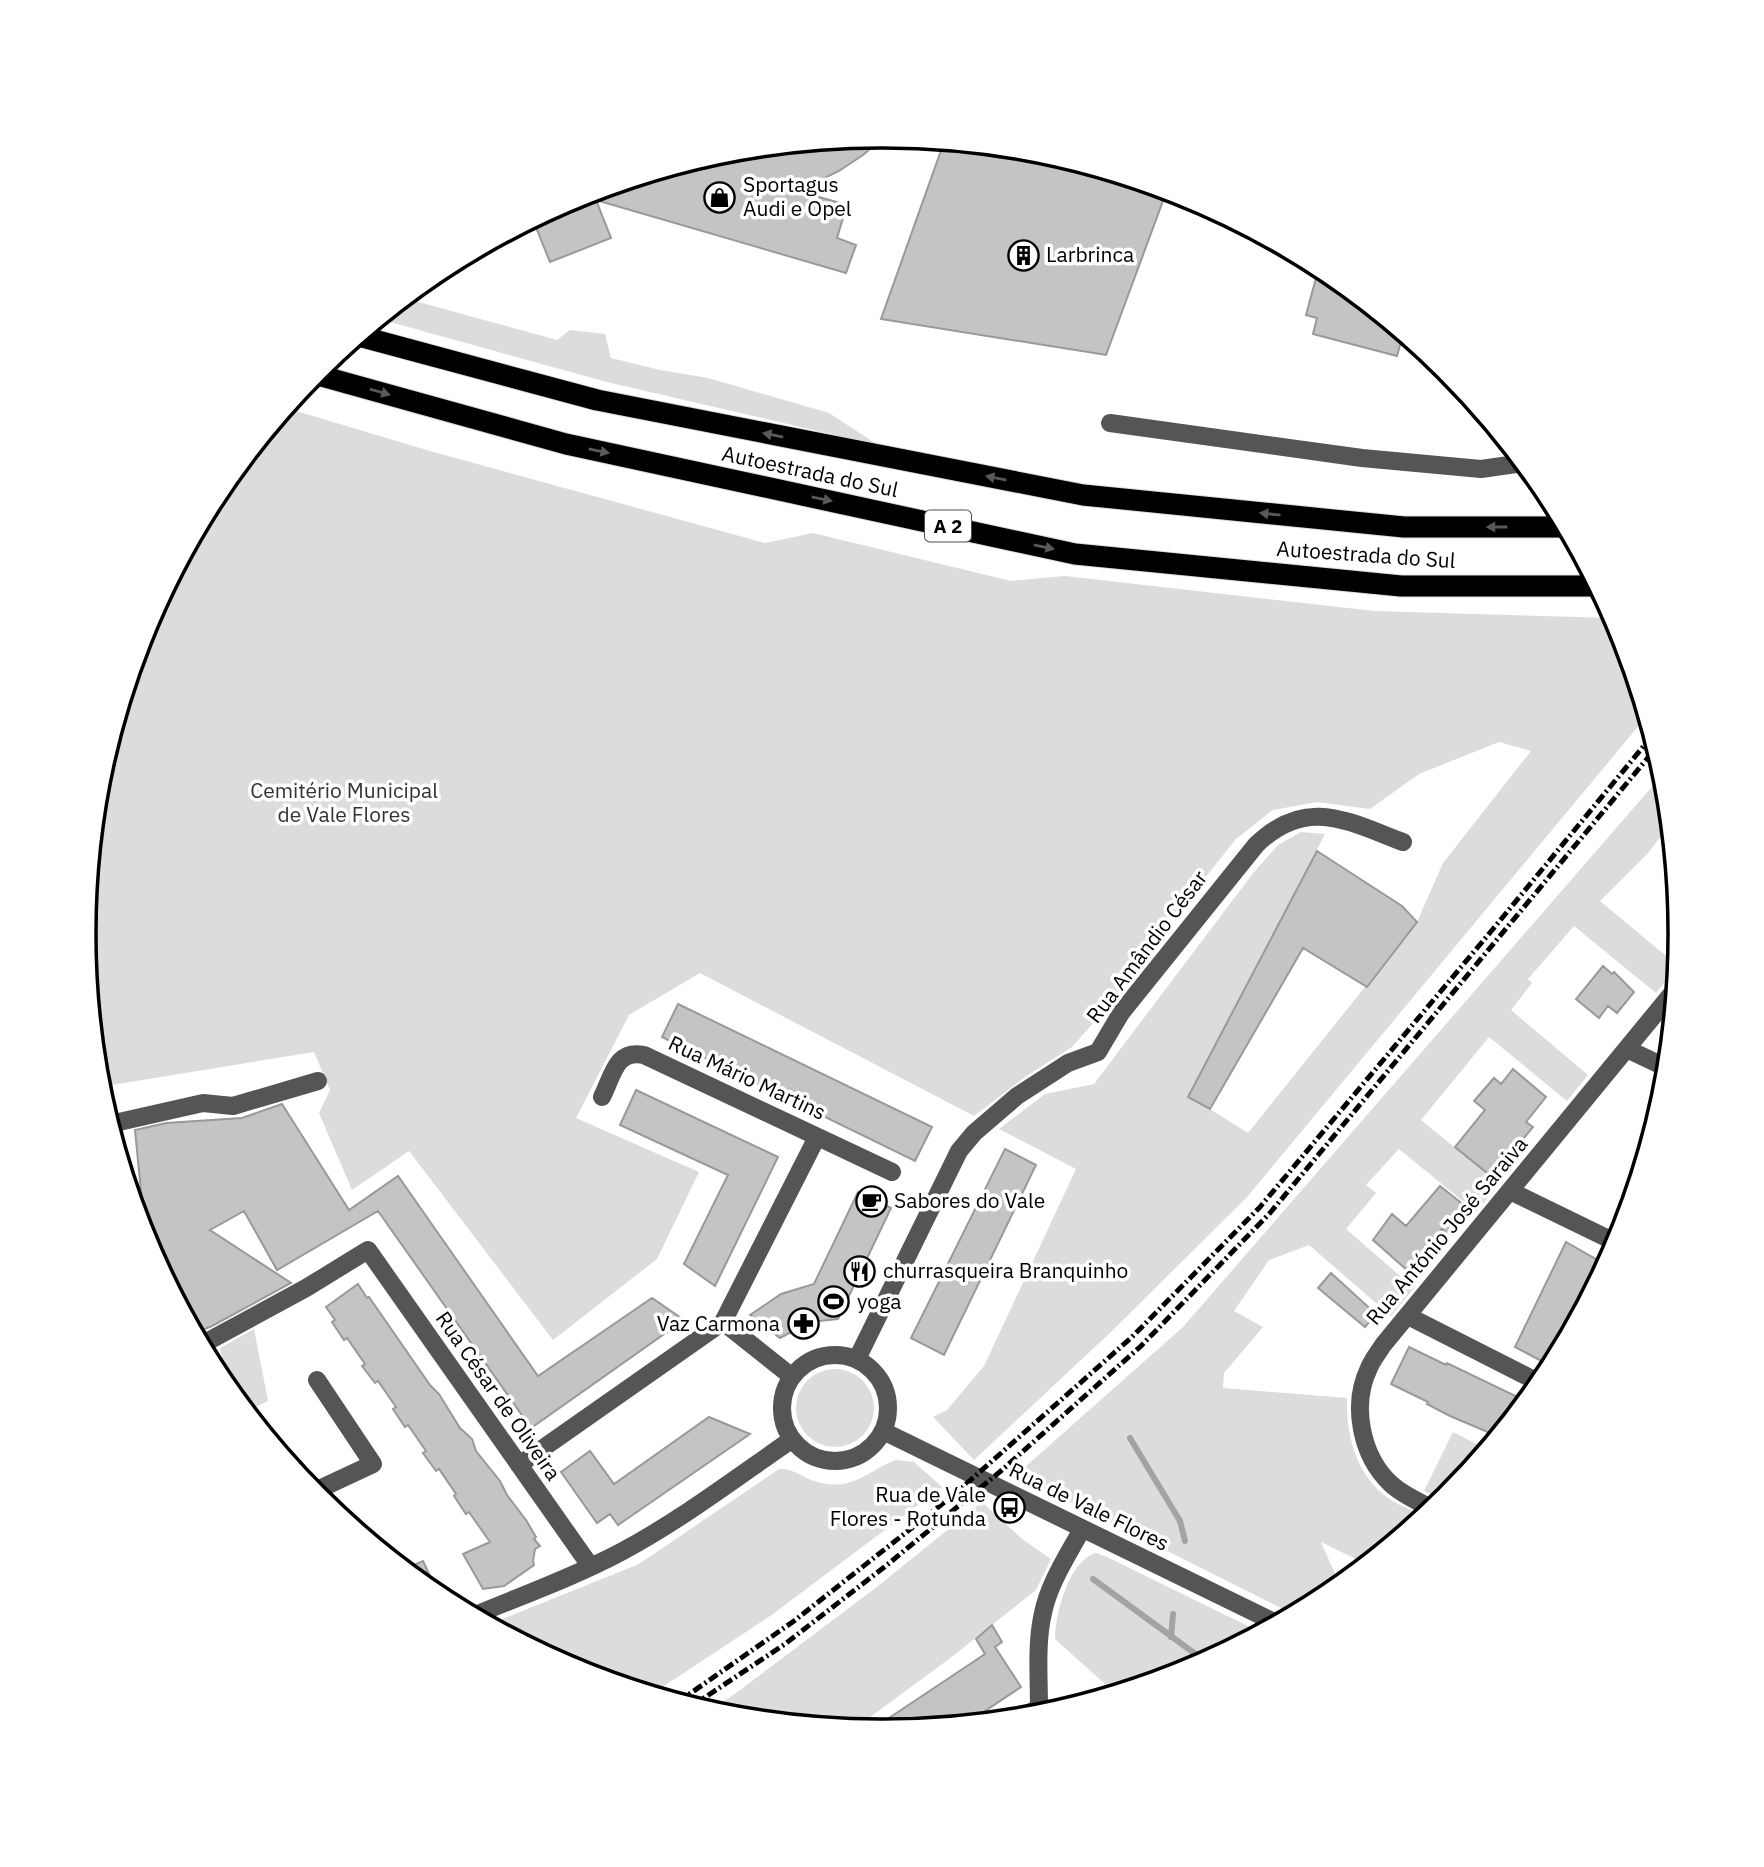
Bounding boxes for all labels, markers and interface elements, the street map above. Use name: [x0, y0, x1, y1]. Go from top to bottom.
place label: Sportagus Audi e Opel: [743, 170, 852, 222]
shop icon: Sportagus Audi e Opel: [703, 180, 737, 214]
building icon: Larbrinca: [1006, 238, 1040, 272]
place label: Larbrinca: [1046, 240, 1134, 268]
one-way arrow: [369, 388, 390, 398]
one-way arrow: [762, 429, 784, 440]
street label: Autoestrada do Sul: [720, 439, 901, 503]
one-way arrow: [588, 446, 610, 457]
one-way arrow: [985, 472, 1007, 483]
one-way arrow: [811, 494, 833, 505]
one-way arrow: [1259, 508, 1281, 519]
road number: A 2: [925, 510, 971, 541]
one-way arrow: [1486, 521, 1508, 533]
street label: Autoestrada do Sul: [1276, 534, 1457, 574]
one-way arrow: [1033, 542, 1055, 553]
park label: Cemitério Municipal de Vale Flores: [250, 776, 438, 828]
street label: Rua Amândio César: [1080, 864, 1213, 1028]
street label: Rua Mário Martins: [664, 1028, 831, 1126]
street label: Rua António José Saraiva: [1359, 1130, 1533, 1330]
cafe icon: Sabores do Vale: [854, 1184, 888, 1218]
place label: Sabores do Vale: [894, 1186, 1045, 1214]
restaurant icon: churrasqueira Branquinho: [843, 1254, 877, 1288]
place label: churrasqueira Branquinho: [883, 1256, 1128, 1284]
sports icon: yoga: [817, 1285, 851, 1319]
place label: yoga: [857, 1287, 901, 1315]
street label: Rua César de Oliveira: [430, 1305, 568, 1486]
pharmacy icon: Vaz Carmona: [786, 1307, 820, 1341]
place label: Vaz Carmona: [657, 1309, 780, 1337]
street label: Rua de Vale Flores: [1005, 1455, 1174, 1557]
place label: Rua de Vale Flores - Rotunda: [830, 1480, 986, 1532]
bus stop icon: Rua de Vale Flores - Rotunda: [992, 1490, 1026, 1524]

